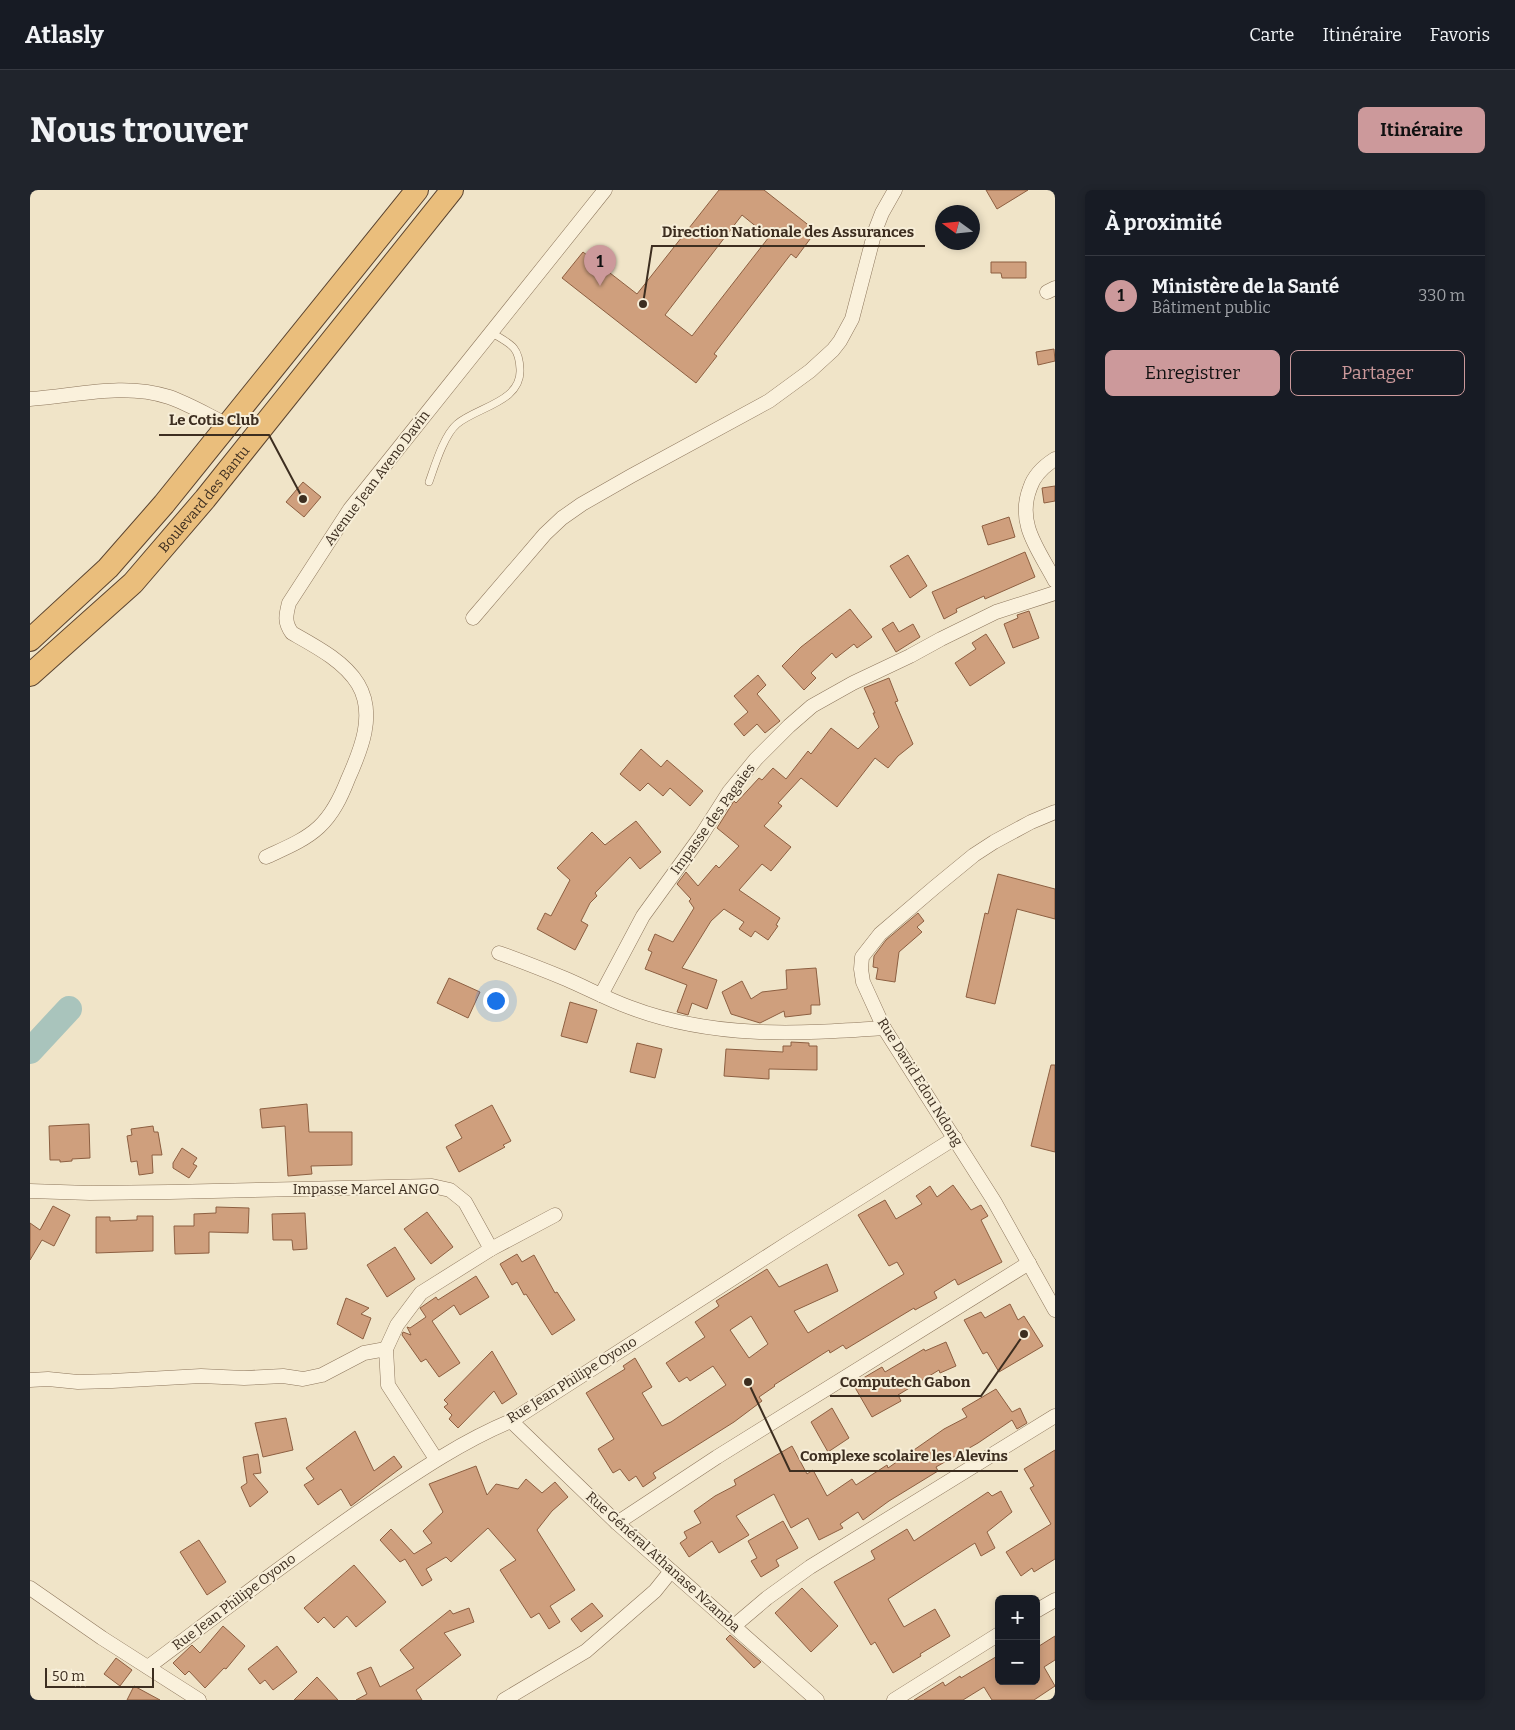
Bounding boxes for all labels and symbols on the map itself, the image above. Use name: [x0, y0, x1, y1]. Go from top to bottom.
north arrow: [935, 205, 980, 250]
callout: Direction Nationale des Assurances: [652, 216, 925, 246]
text: Direction Nationale des Assurances: [662, 223, 914, 241]
pin: 1: [584, 245, 616, 286]
callout: Le Cotis Club: [159, 405, 269, 435]
street label: Avenue Jean Aveno Davin: [321, 407, 433, 549]
text: Le Cotis Club: [169, 411, 259, 429]
street label: Boulevard des Bantu: [155, 442, 253, 556]
street label: Impasse des Pagaies: [667, 760, 759, 878]
your location: [483, 988, 509, 1014]
street label: Rue David Edou Ndong: [874, 1015, 966, 1149]
street label: Impasse Marcel ANGO: [293, 1181, 439, 1198]
street label: Rue Jean Philipe Oyono: [504, 1333, 640, 1427]
callout: Computech Gabon: [830, 1366, 981, 1396]
text: Computech Gabon: [840, 1373, 971, 1391]
callout: Complexe scolaire les Alevins: [790, 1441, 1018, 1471]
text: Complexe scolaire les Alevins: [800, 1447, 1008, 1465]
street label: Rue Général Athanase Nzamba: [582, 1488, 744, 1636]
street label: Rue Jean Philipe Oyono: [169, 1550, 299, 1654]
scale bar: [45, 1665, 154, 1688]

